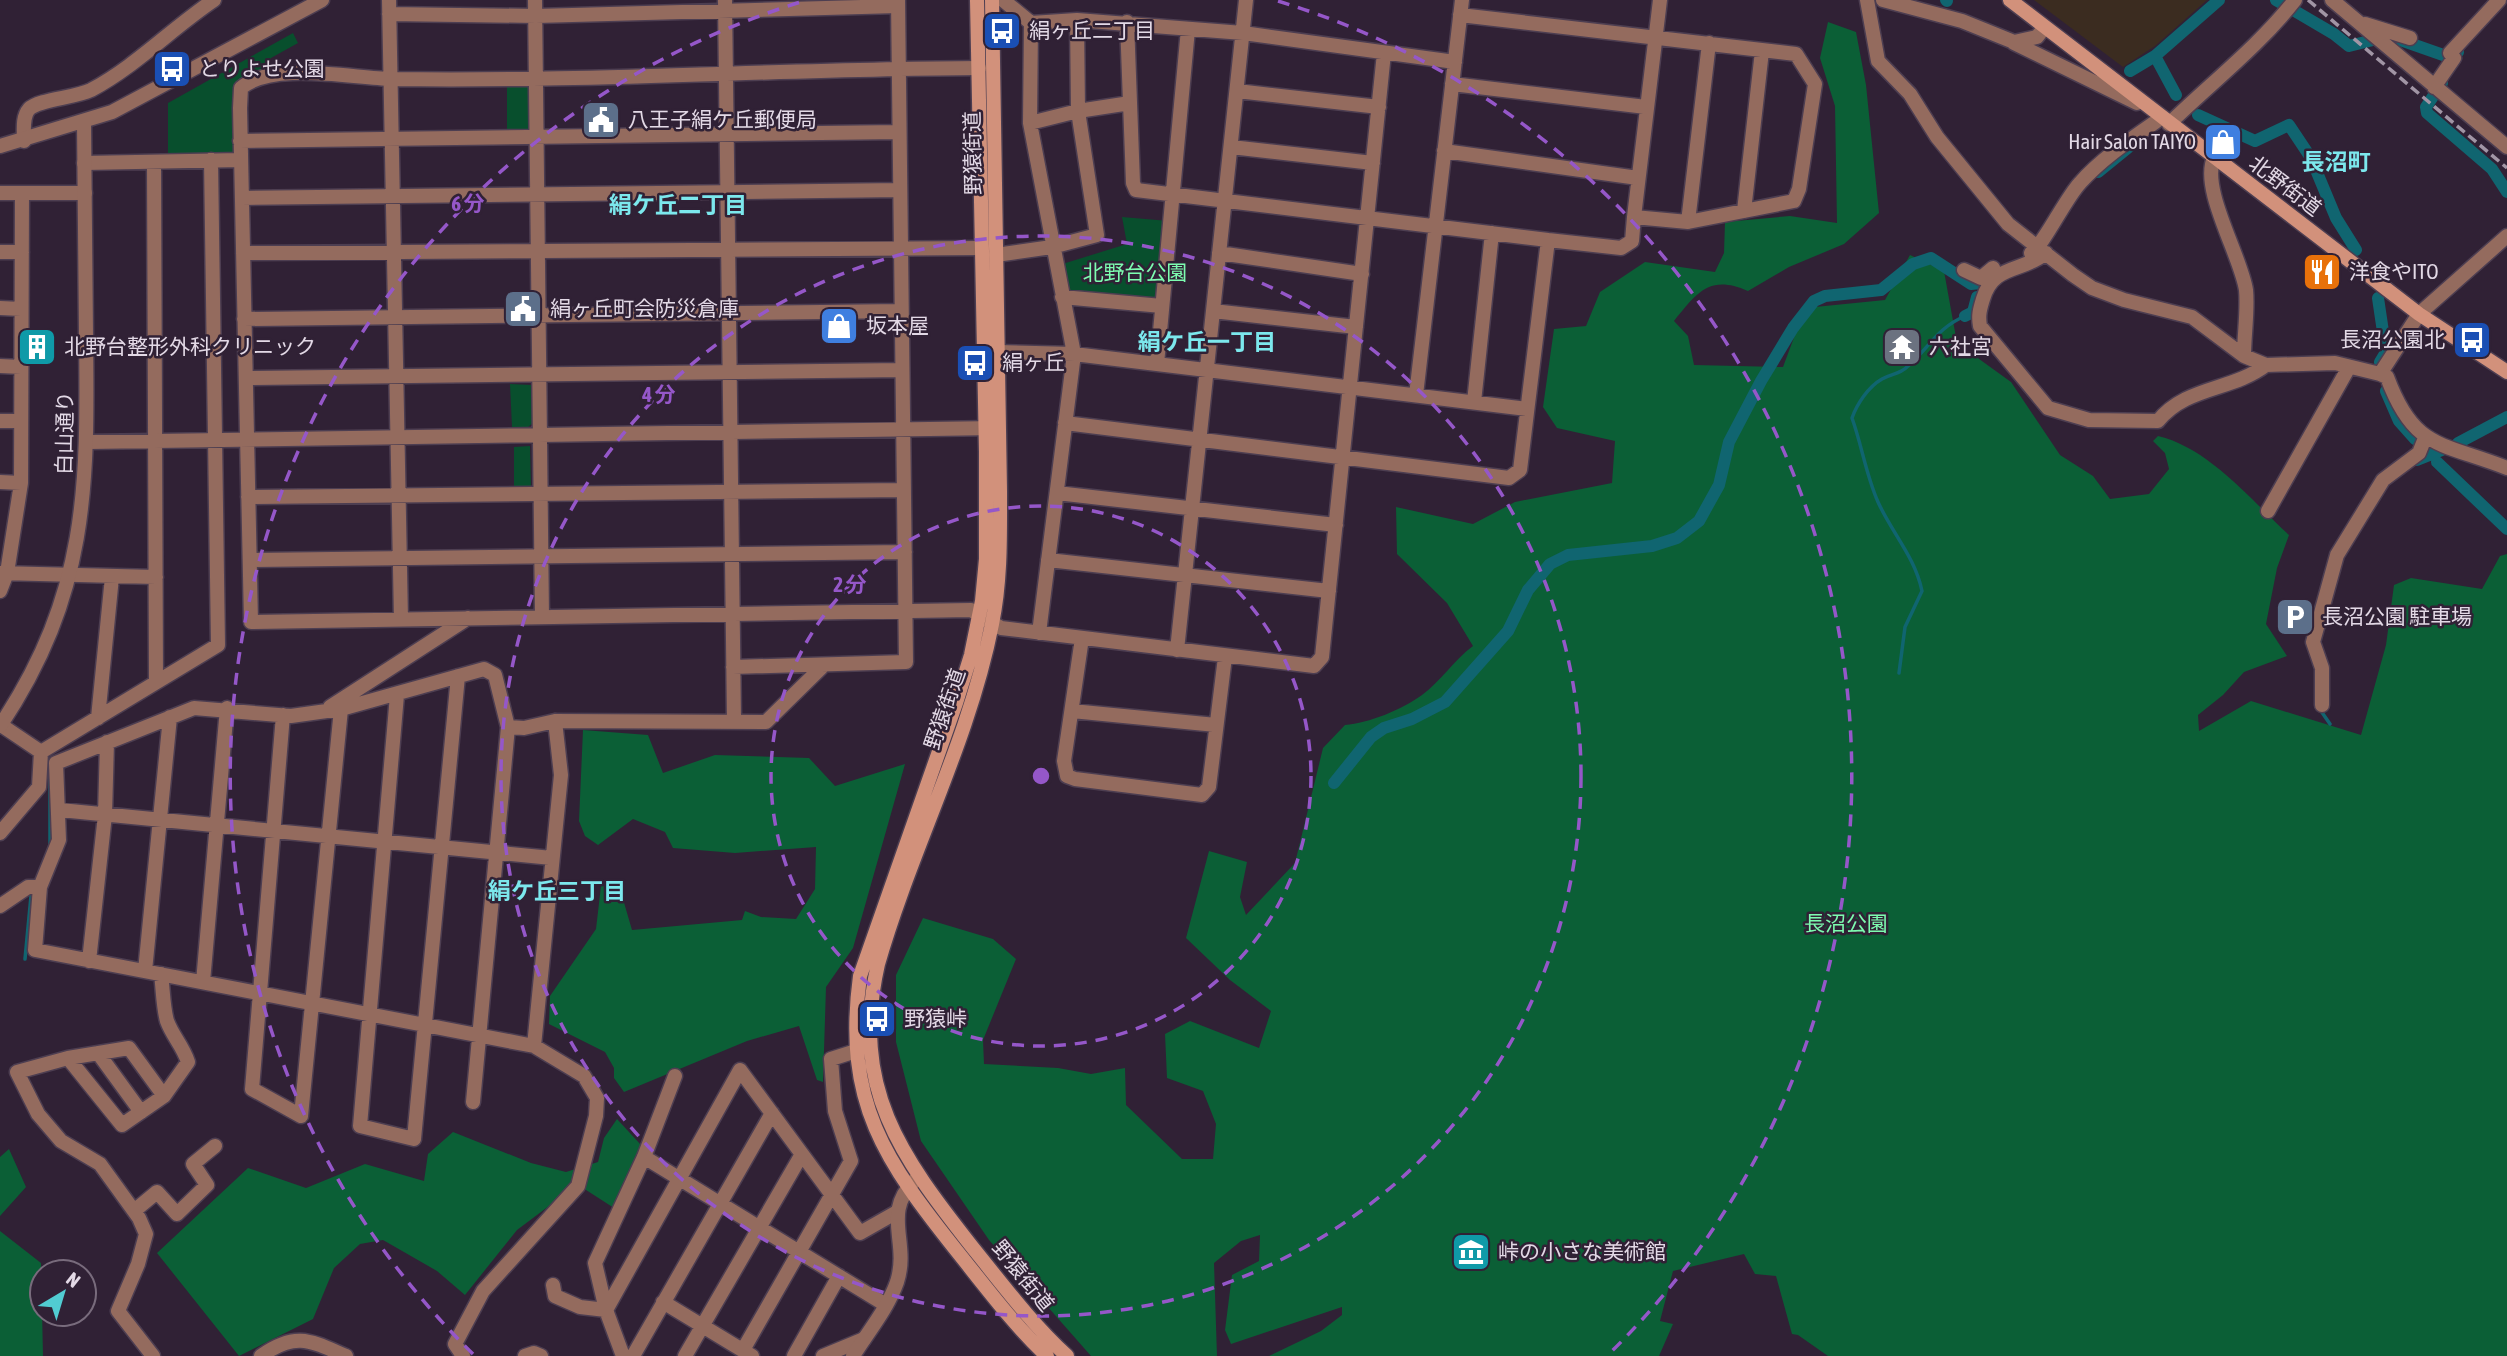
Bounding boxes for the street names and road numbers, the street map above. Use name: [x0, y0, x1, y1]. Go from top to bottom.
street label: 野猿街道: [959, 111, 985, 195]
street label: 北野街道: [2245, 150, 2326, 220]
street label: 白山通り: [51, 391, 77, 475]
street label: 野猿街道: [919, 665, 969, 752]
street label: 野猿街道: [988, 1235, 1060, 1316]

